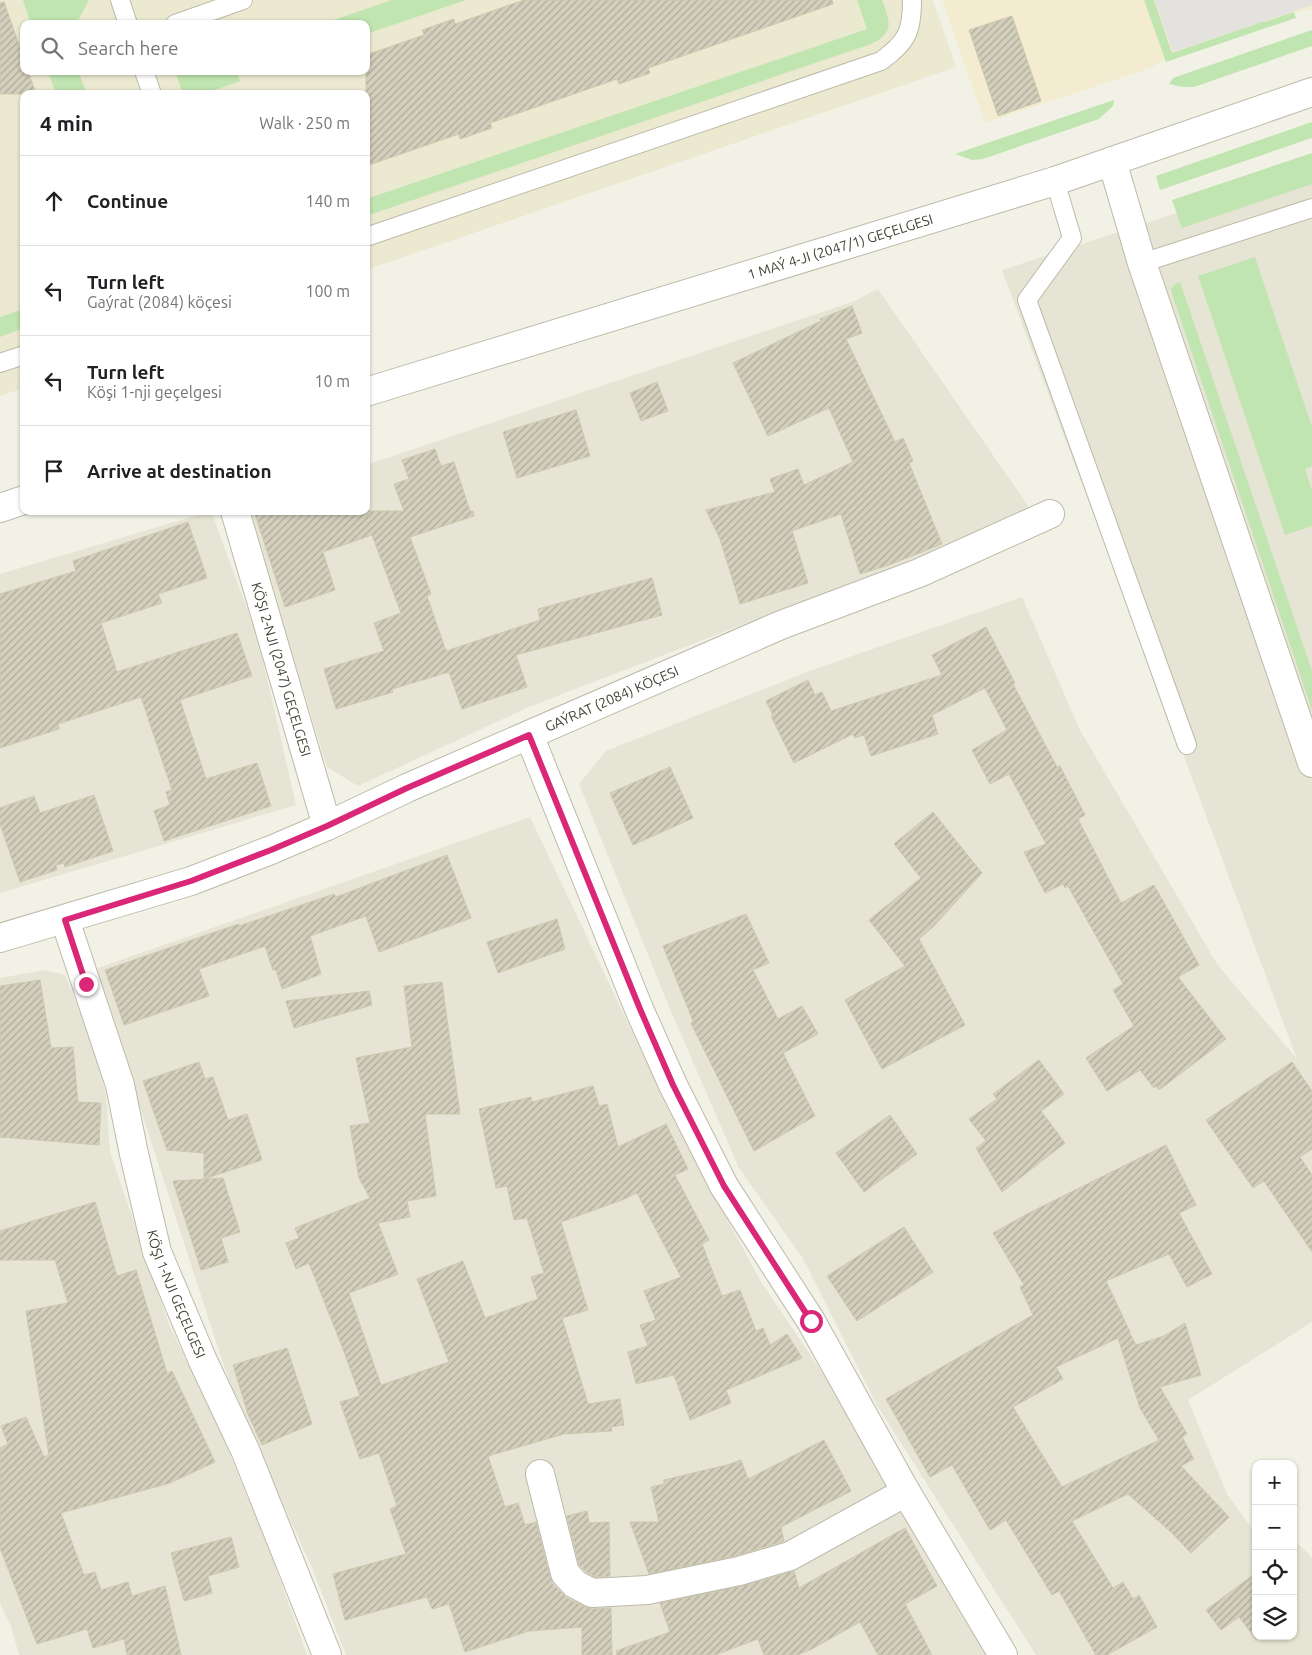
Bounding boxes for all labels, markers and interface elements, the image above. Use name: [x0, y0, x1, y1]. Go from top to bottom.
search box: [20, 20, 370, 75]
icon: search: [38, 34, 66, 62]
text: Search here: [78, 37, 178, 59]
text: 4 min: [40, 111, 93, 135]
text: Walk · 250 m: [259, 114, 350, 132]
icon: ahead: [40, 187, 68, 215]
text: Continue: [87, 190, 168, 212]
text: 140 m: [305, 192, 350, 210]
street label: 1 MAÝ 4-JI (2047/1) GEÇELGESI: [746, 211, 935, 283]
text: Turn left: [87, 271, 165, 293]
icon: left: [40, 277, 68, 305]
text: 100 m: [305, 282, 350, 300]
text: Gaýrat (2084) köçesi: [87, 293, 232, 311]
text: Turn left: [87, 361, 165, 383]
icon: left: [40, 367, 68, 395]
text: 10 m: [314, 372, 350, 390]
text: Köşi 1-nji geçelgesi: [87, 383, 222, 401]
icon: arrive: [40, 457, 68, 485]
text: Arrive at destination: [87, 460, 272, 482]
street label: KÖŞI 2-NJI (2047) GEÇELGESI: [248, 580, 314, 758]
street label: GAÝRAT (2084) KÖÇESI: [543, 663, 681, 735]
route end: [75, 973, 98, 996]
street label: KÖŞI 1-NJI GEÇELGESI: [144, 1228, 209, 1361]
route start: [800, 1310, 823, 1333]
map controls: [1252, 1460, 1297, 1640]
button: +: [1252, 1460, 1297, 1505]
button: −: [1252, 1505, 1297, 1550]
button: locate: [1252, 1550, 1297, 1595]
button: layers: [1252, 1595, 1297, 1640]

